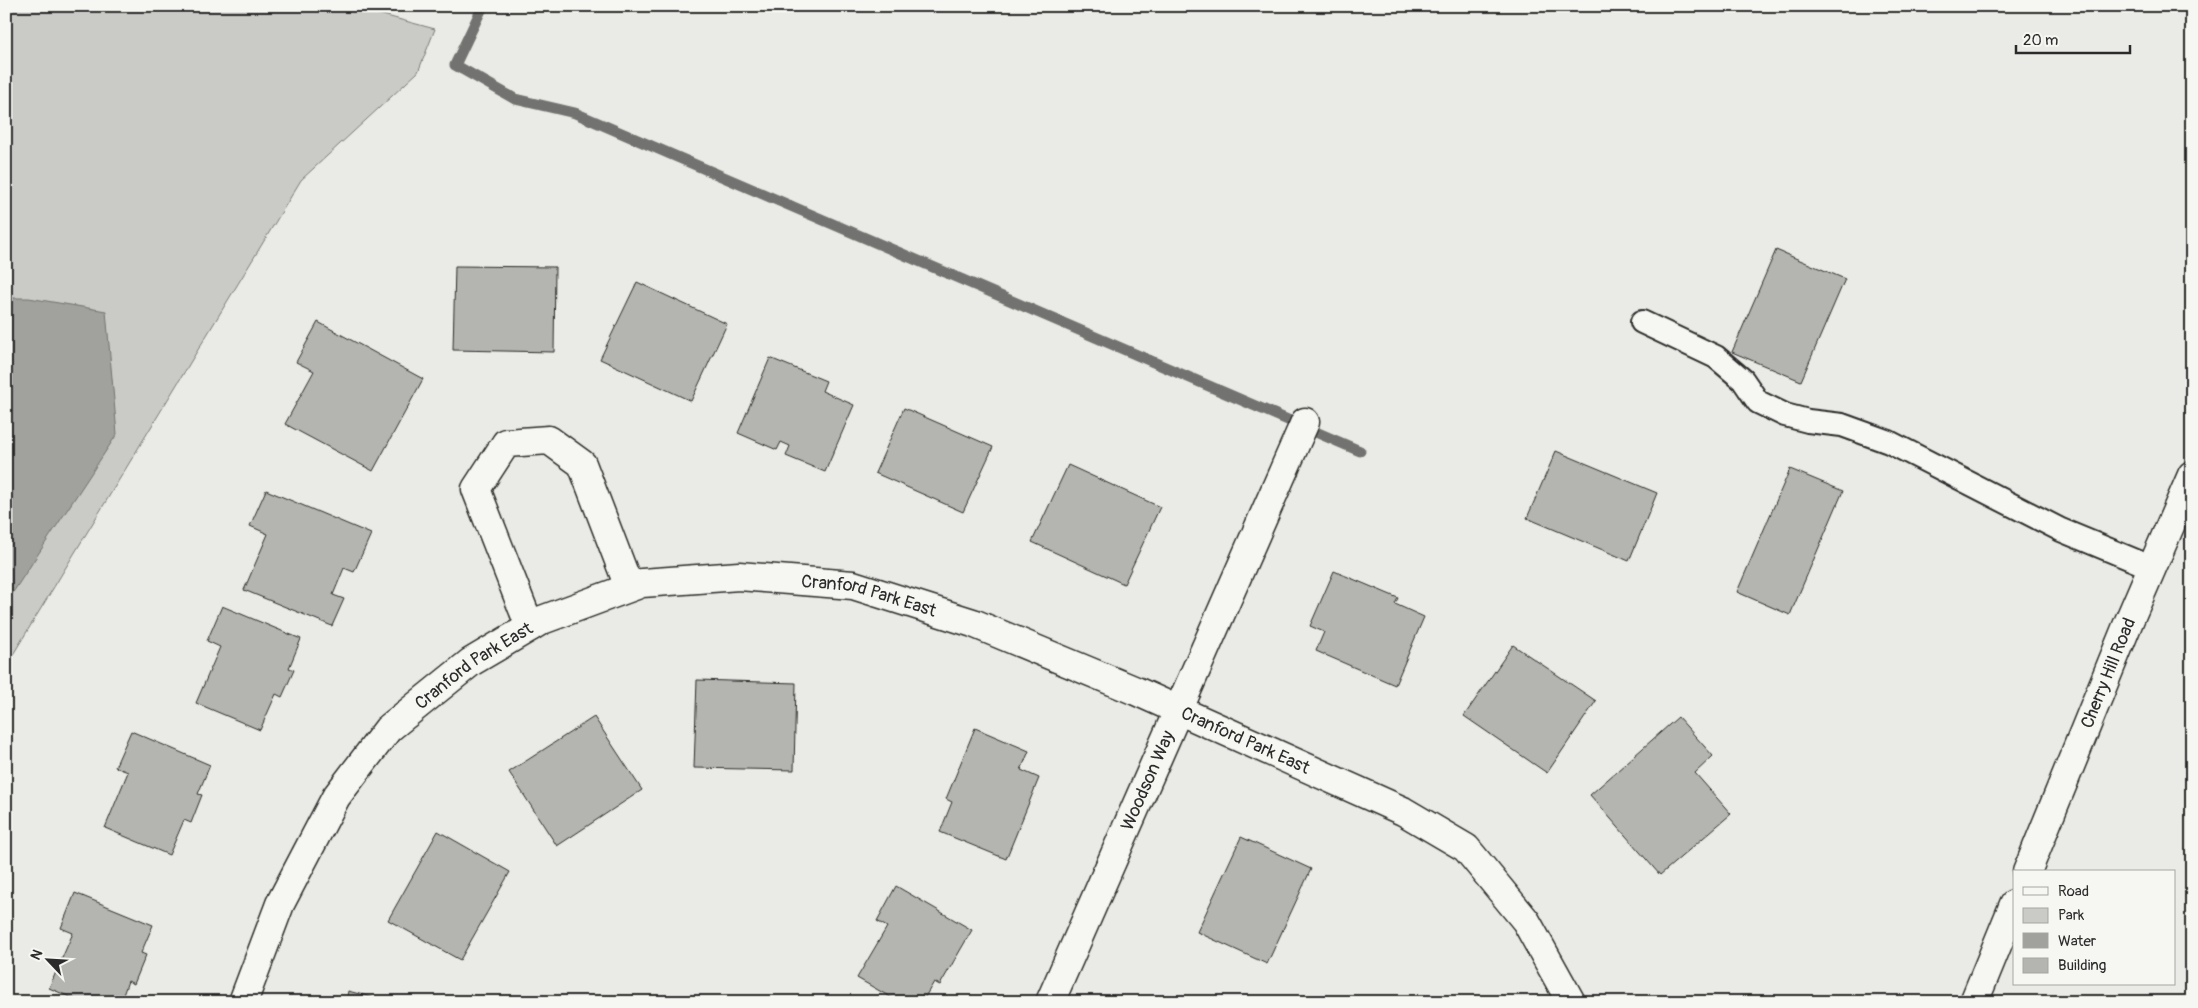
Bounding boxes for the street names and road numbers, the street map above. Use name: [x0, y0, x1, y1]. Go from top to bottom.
street label: Cranford Park East: [800, 569, 940, 622]
street label: Cherry Hill Road: [2075, 614, 2141, 732]
street label: Cranford Park East: [410, 616, 537, 714]
street label: Cranford Park East: [1177, 701, 1314, 779]
street label: Woodson Way: [1115, 727, 1180, 834]

